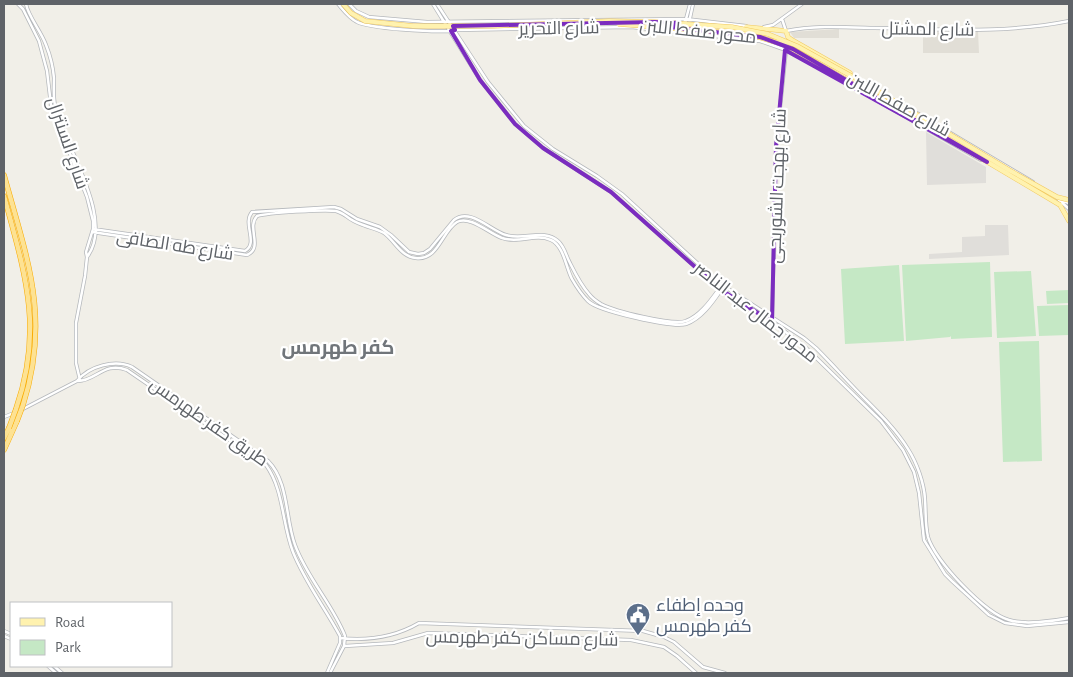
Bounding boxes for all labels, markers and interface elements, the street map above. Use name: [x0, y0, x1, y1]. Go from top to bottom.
street label: محور صفط اللبن: [639, 17, 757, 48]
street label: شارع التحرير: [517, 18, 600, 41]
street label: شارع المشتل: [881, 19, 975, 42]
street label: شارع صفط اللبن: [843, 68, 953, 142]
street label: شارع السنترال: [41, 95, 92, 192]
street label: شارع بهجت الشوربجى: [765, 108, 792, 264]
street label: شارع طه الصافى: [115, 227, 235, 266]
street label: محور جمال عبد الناصر: [689, 258, 821, 367]
district label: كفر طهرمس: [281, 338, 395, 360]
street label: طريق كفر طهرمس: [145, 375, 271, 472]
place label: وحده إطفاء كفر طهرمس: [656, 597, 752, 637]
legend: [10, 602, 172, 667]
public building icon: وحده إطفاء كفر طهرمس: [625, 602, 651, 636]
text: Road: [55, 615, 85, 630]
street label: شارع مساكن كفر طهرمس: [425, 627, 619, 652]
text: Park: [55, 640, 81, 655]

